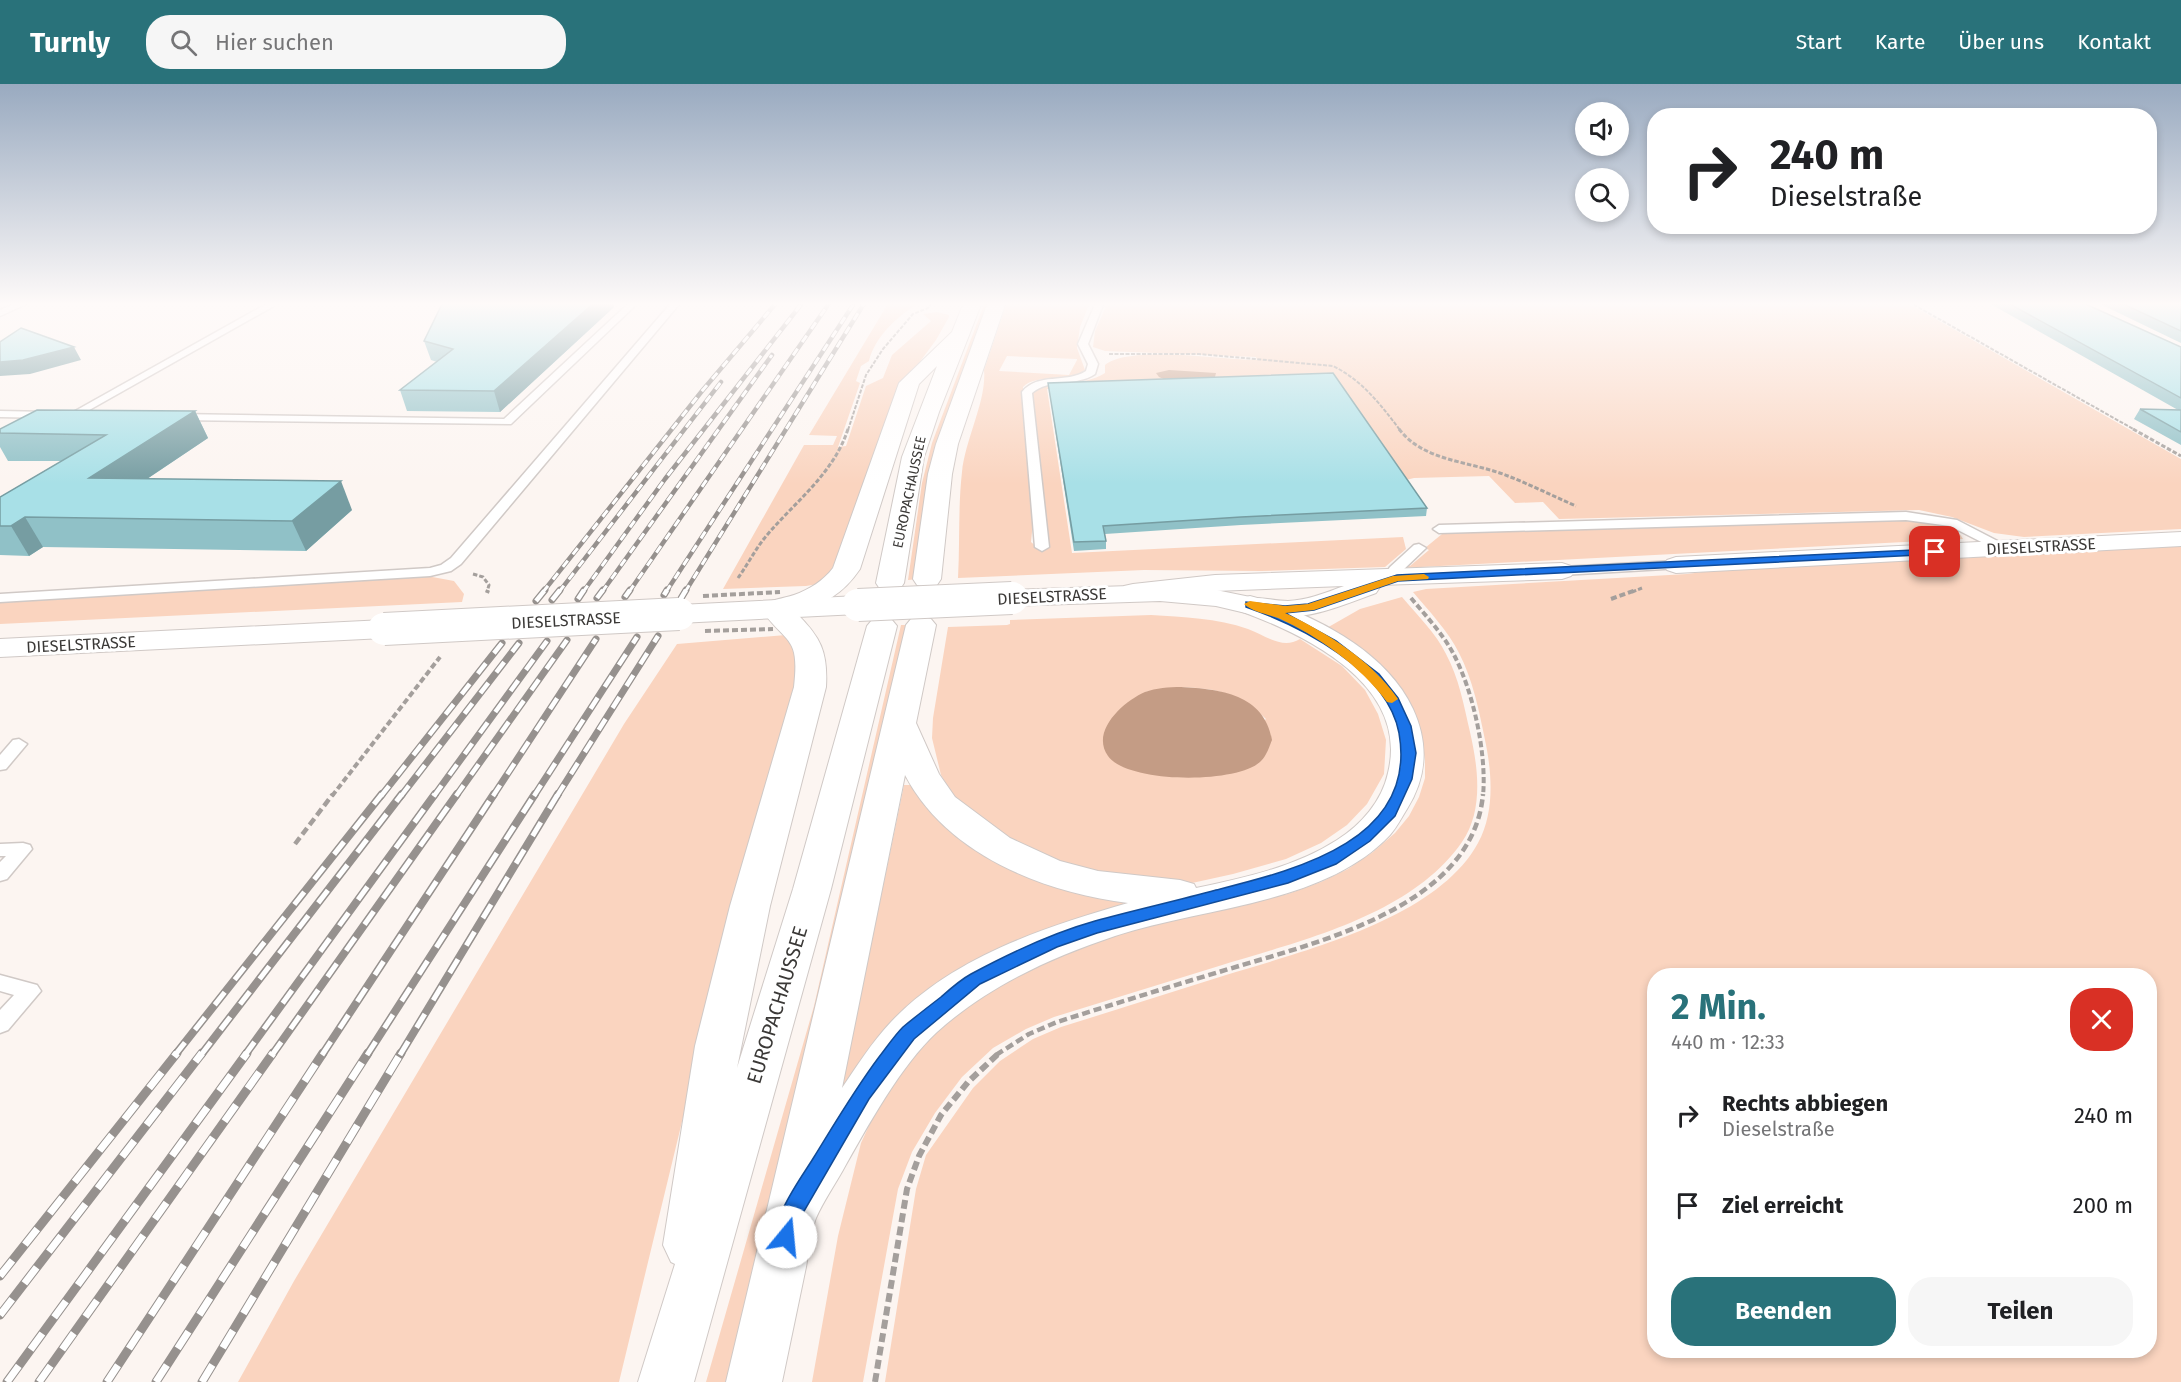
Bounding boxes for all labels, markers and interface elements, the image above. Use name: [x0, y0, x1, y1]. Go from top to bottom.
search box: [146, 15, 566, 69]
text: Turnly: [30, 26, 110, 59]
icon: search: [167, 26, 200, 59]
text: Hier suchen: [215, 29, 334, 56]
text: Start: [1796, 29, 1842, 55]
text: Karte: [1875, 29, 1925, 55]
text: Über uns: [1958, 29, 2044, 55]
text: Kontakt: [2077, 29, 2151, 55]
map controls: [1575, 102, 1629, 222]
button: sound: [1575, 102, 1629, 156]
text: 240 m: [1770, 130, 1884, 180]
icon: right: [1671, 132, 1749, 210]
button: search: [1575, 168, 1629, 222]
text: Dieselstraße: [1770, 181, 1922, 213]
street label: EUROPACHAUSSEE: [889, 434, 930, 550]
pin: [1909, 526, 1960, 577]
street label: DIESELSTRASSE: [1986, 534, 2096, 559]
icon: arrive: [1918, 535, 1951, 568]
street label: DIESELSTRASSE: [997, 584, 1107, 609]
street label: DIESELSTRASSE: [511, 608, 621, 633]
street label: DIESELSTRASSE: [26, 632, 136, 657]
street label: EUROPACHAUSSEE: [742, 923, 812, 1087]
text: 2 Min.: [1671, 985, 1766, 1029]
button: close: [2070, 988, 2133, 1051]
text: 440 m · 12:33: [1671, 1030, 1785, 1054]
text: Rechts abbiegen: [1722, 1090, 1888, 1117]
icon: right: [1671, 1099, 1704, 1132]
text: 240 m: [2074, 1102, 2133, 1129]
text: Dieselstraße: [1722, 1117, 1835, 1141]
icon: arrive: [1671, 1189, 1704, 1222]
text: Ziel erreicht: [1722, 1192, 1843, 1219]
text: 200 m: [2073, 1192, 2133, 1219]
position arrow: [754, 1205, 818, 1269]
button: Beenden: [1671, 1277, 1896, 1346]
button: Teilen: [1908, 1277, 2133, 1346]

